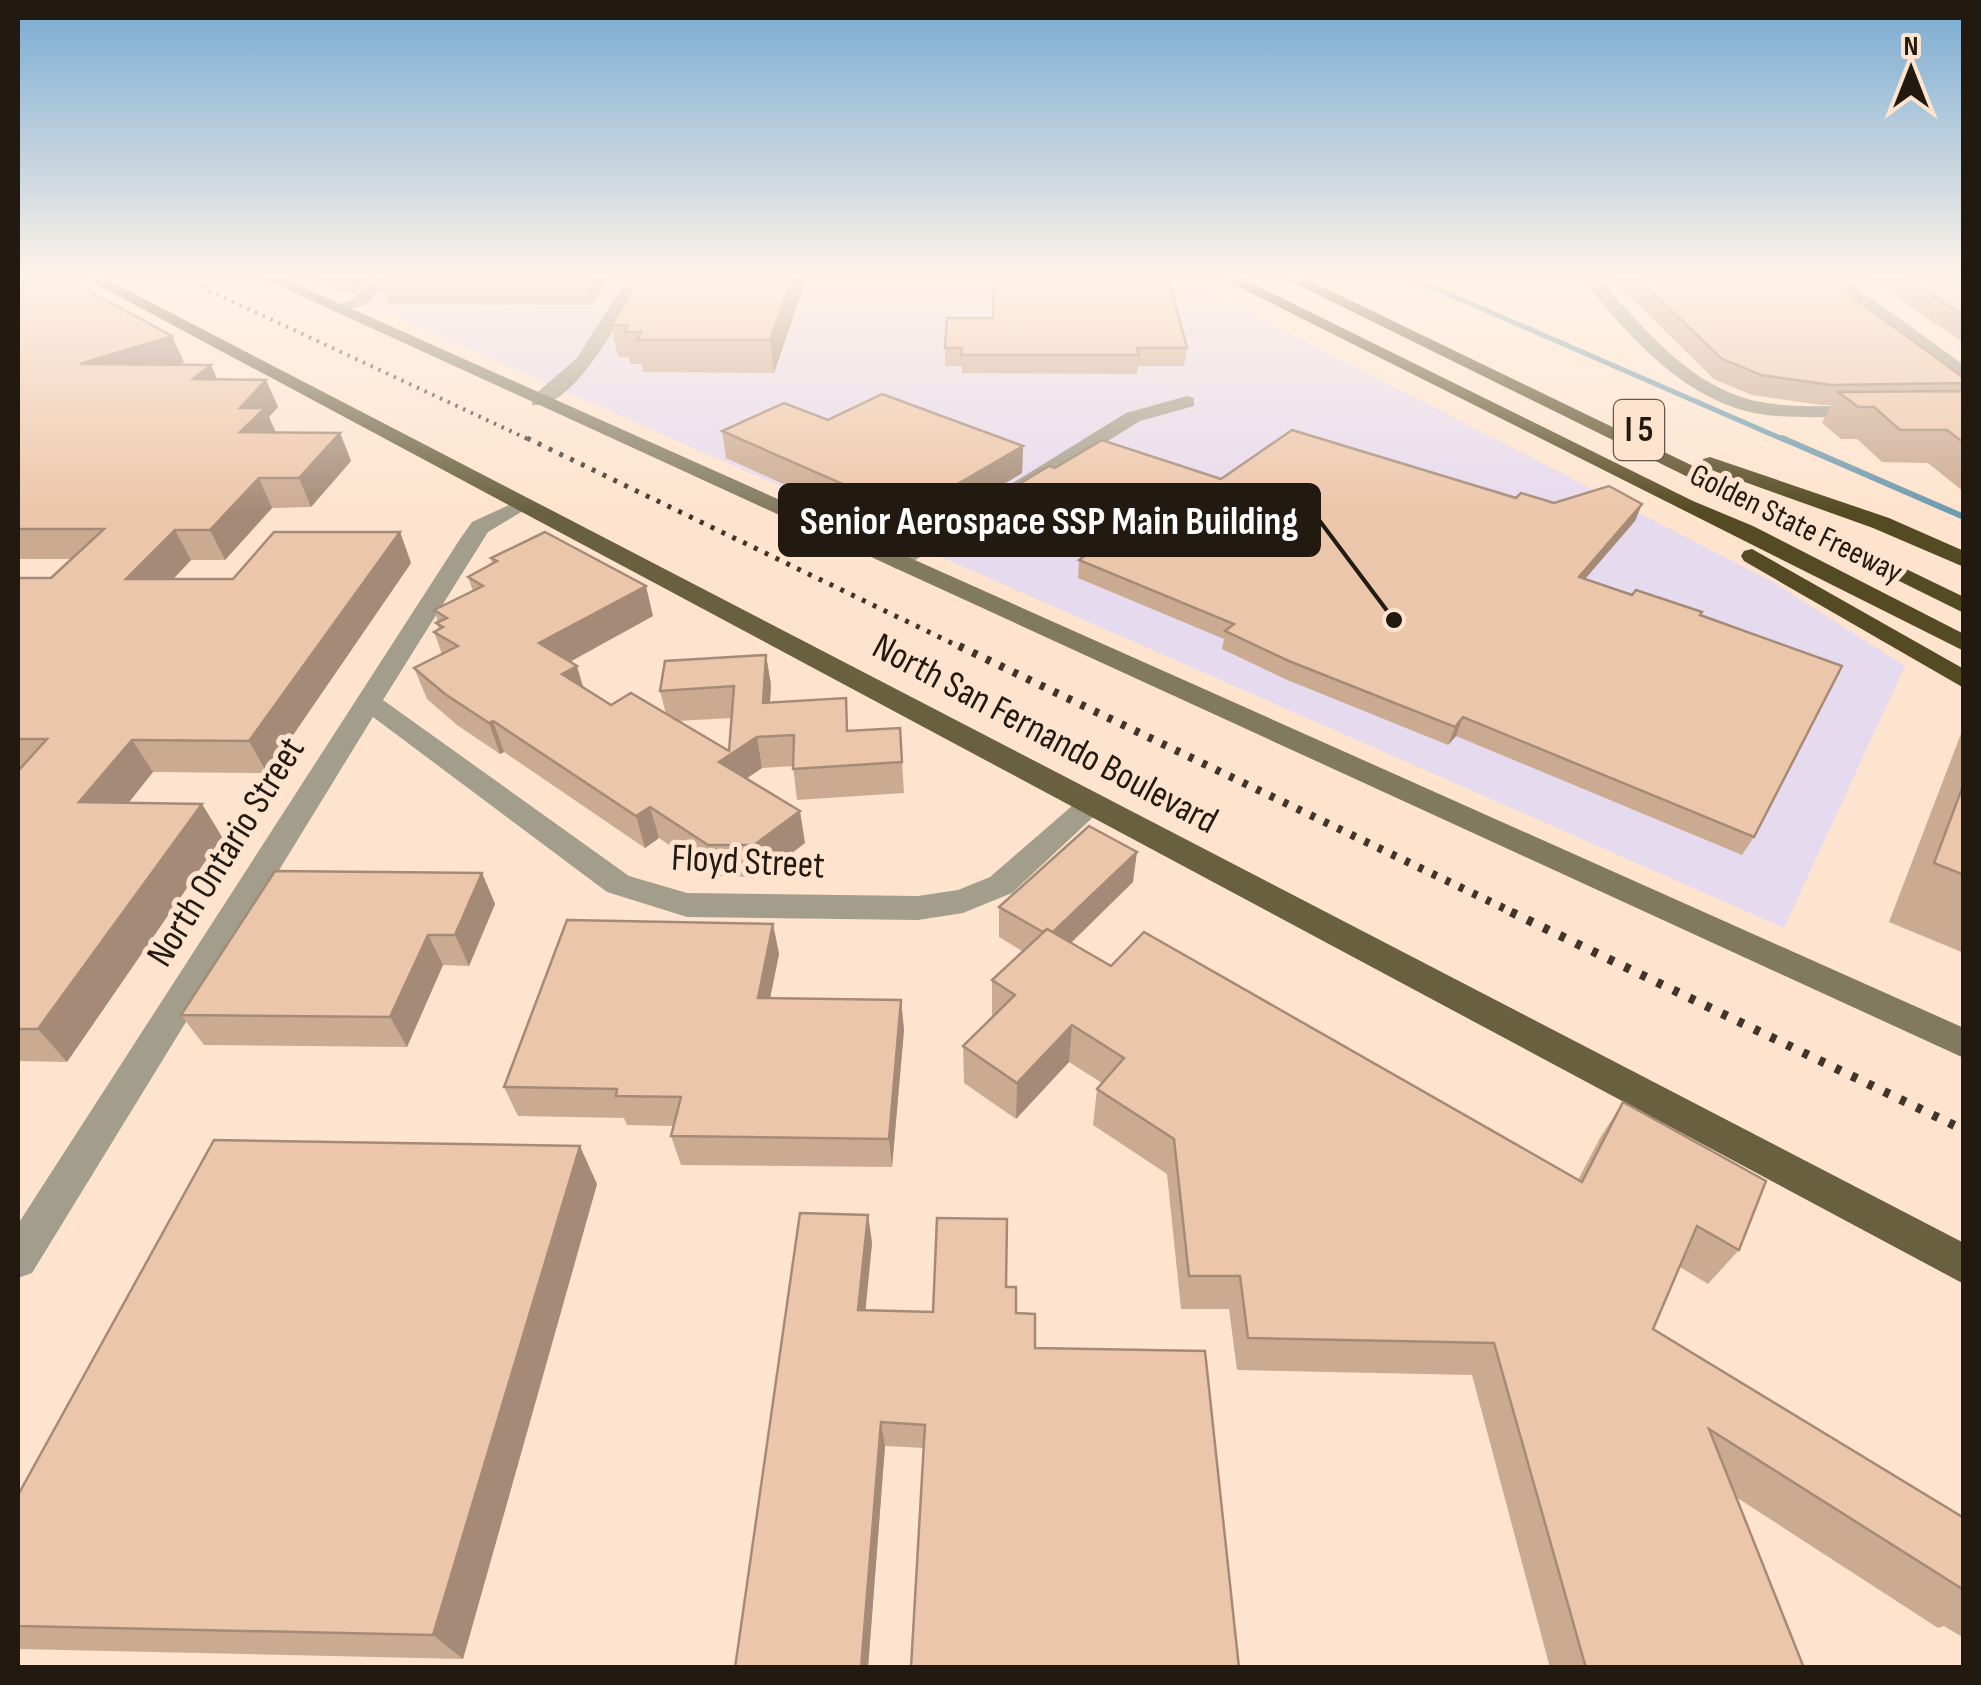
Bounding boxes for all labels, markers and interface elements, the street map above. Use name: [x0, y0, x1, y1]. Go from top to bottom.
north arrow: [1861, 20, 1961, 120]
text: N: [1904, 30, 1918, 63]
road number: I 5: [1614, 400, 1664, 460]
street label: Golden State Freeway: [1683, 456, 1909, 592]
callout: Senior Aerospace SSP Main Building: [780, 485, 1319, 555]
text: Senior Aerospace SSP Main Building: [800, 498, 1298, 546]
street label: North San Fernando Boulevard: [865, 624, 1225, 844]
street label: North Ontario Street: [138, 729, 314, 975]
street label: Floyd Street: [670, 836, 826, 888]

